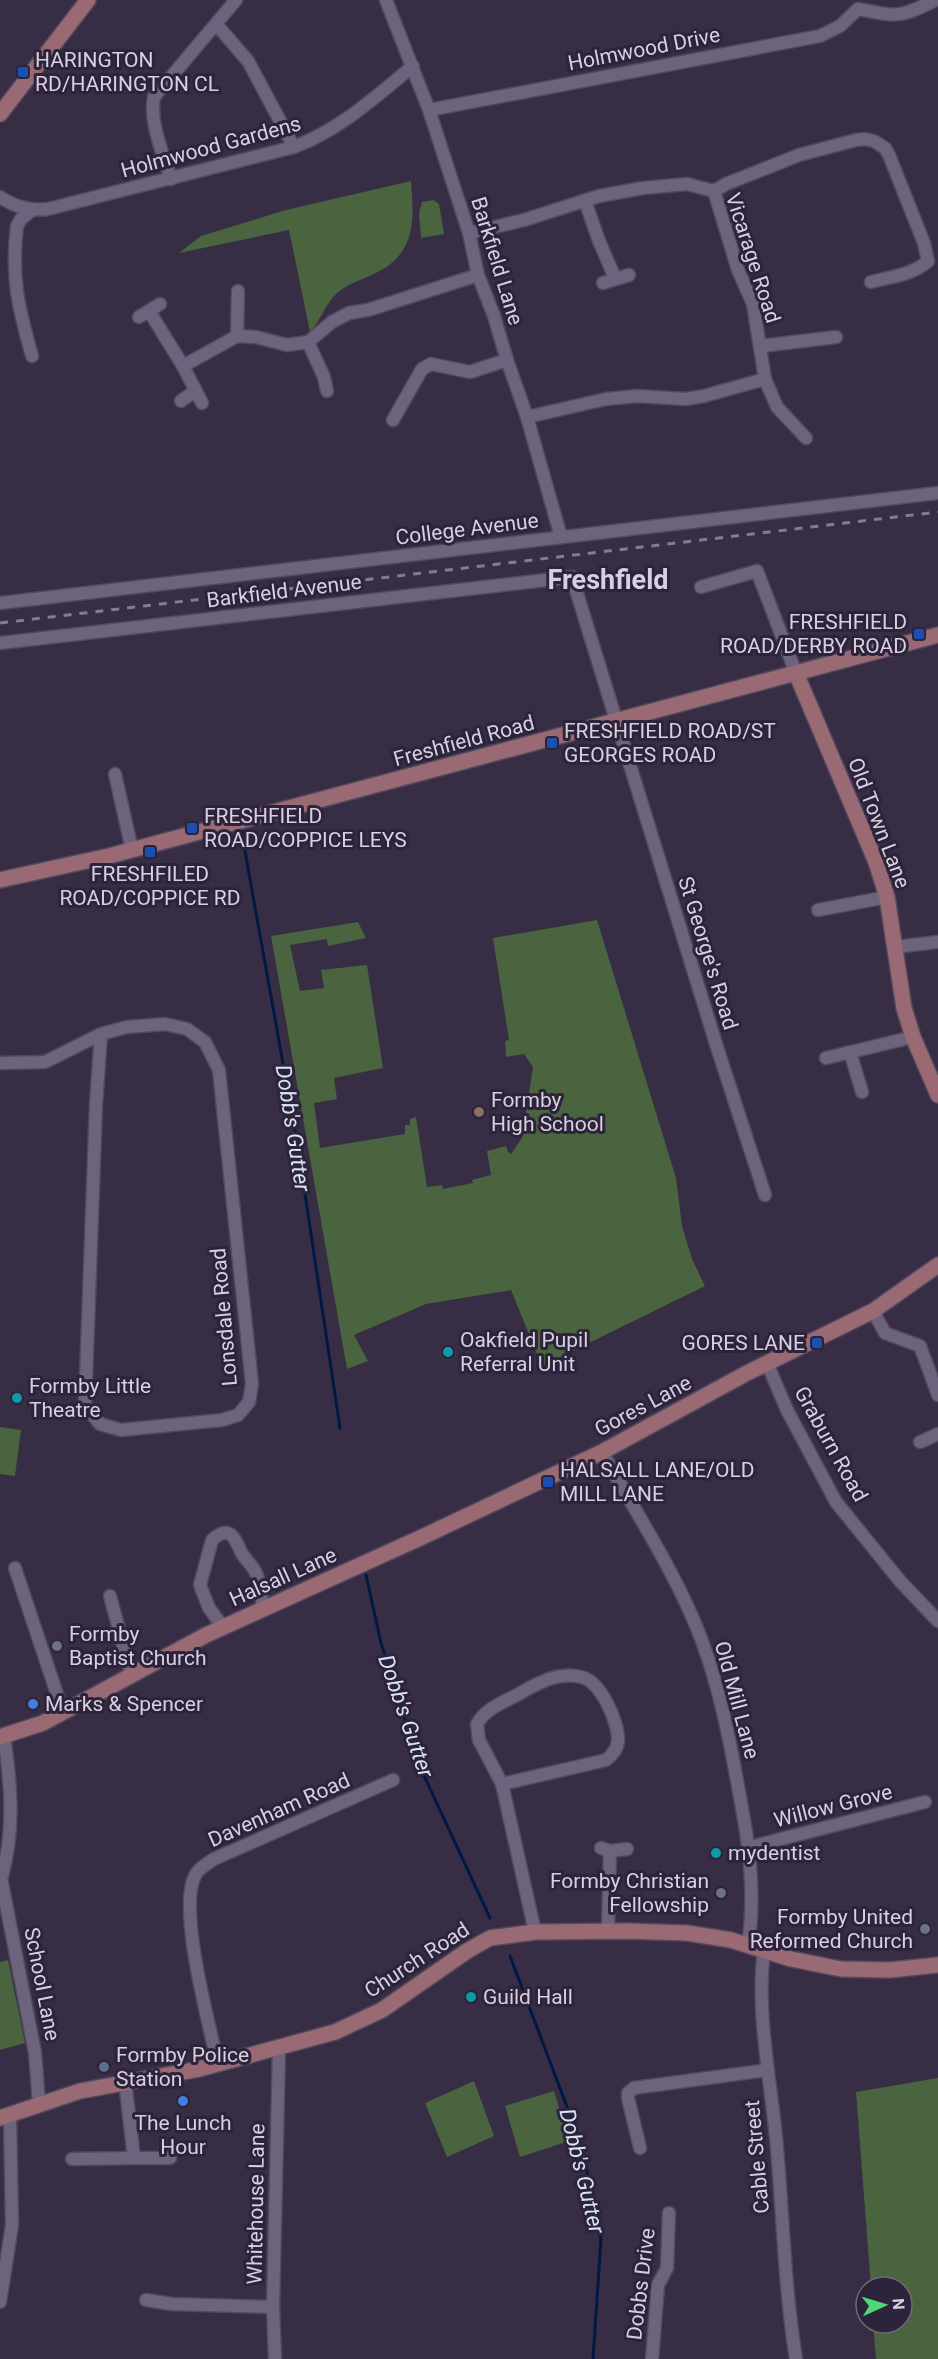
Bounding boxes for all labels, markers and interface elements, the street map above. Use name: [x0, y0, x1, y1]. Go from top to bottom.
street label: Holmwood Drive: [566, 22, 722, 76]
place label: HARINGTON RD/HARINGTON CL: [35, 48, 219, 96]
marker: HARINGTON RD/HARINGTON CL: [16, 65, 30, 79]
street label: Holmwood Gardens: [118, 111, 304, 183]
street label: Vicarage Road: [721, 190, 785, 326]
street label: Barkfield Lane: [466, 194, 528, 328]
street label: College Avenue: [394, 508, 540, 550]
district label: Freshfield: [547, 564, 669, 596]
street label: Barkfield Avenue: [205, 570, 363, 612]
place label: FRESHFIELD ROAD/DERBY ROAD: [720, 610, 907, 658]
marker: FRESHFIELD ROAD/DERBY ROAD: [912, 627, 926, 641]
street label: Freshfield Road: [391, 711, 537, 771]
place label: FRESHFIELD ROAD/ST GEORGES ROAD: [564, 719, 776, 767]
marker: FRESHFIELD ROAD/ST GEORGES ROAD: [545, 736, 559, 750]
street label: Old Town Lane: [843, 754, 915, 892]
place label: FRESHFIELD ROAD/COPPICE LEYS: [204, 804, 407, 852]
marker: FRESHFIELD ROAD/COPPICE LEYS: [185, 821, 199, 835]
marker: FRESHFILED ROAD/COPPICE RD: [143, 845, 157, 859]
place label: FRESHFILED ROAD/COPPICE RD: [59, 862, 241, 910]
street label: St George's Road: [673, 874, 743, 1032]
water label: Dobb's Gutter: [271, 1063, 315, 1194]
place label: Formby High School: [491, 1088, 604, 1136]
marker: Formby High School: [472, 1105, 486, 1119]
street label: Lonsdale Road: [206, 1247, 242, 1387]
place label: Oakfield Pupil Referral Unit: [460, 1328, 588, 1376]
place label: GORES LANE: [682, 1331, 805, 1355]
marker: GORES LANE: [810, 1336, 824, 1350]
marker: Oakfield Pupil Referral Unit: [441, 1345, 455, 1359]
street label: Gores Lane: [591, 1371, 695, 1441]
place label: Formby Little Theatre: [29, 1374, 151, 1422]
street label: Graburn Road: [789, 1382, 873, 1506]
marker: Formby Little Theatre: [10, 1391, 24, 1405]
place label: HALSALL LANE/OLD MILL LANE: [560, 1458, 755, 1506]
marker: HALSALL LANE/OLD MILL LANE: [541, 1475, 555, 1489]
street label: Halsall Lane: [226, 1543, 340, 1611]
place label: Formby Baptist Church: [69, 1622, 206, 1670]
street label: Old Mill Lane: [710, 1638, 764, 1762]
marker: Formby Baptist Church: [50, 1639, 64, 1653]
water label: Dobb's Gutter: [373, 1651, 439, 1781]
place label: Marks & Spencer: [45, 1692, 203, 1716]
marker: Marks & Spencer: [26, 1697, 40, 1711]
street label: Davenham Road: [204, 1768, 354, 1852]
street label: Willow Grove: [771, 1780, 895, 1832]
place label: mydentist: [728, 1841, 821, 1865]
marker: mydentist: [709, 1846, 723, 1860]
place label: Formby Christian Fellowship: [550, 1869, 709, 1917]
marker: Formby Christian Fellowship: [714, 1886, 728, 1900]
place label: Formby United Reformed Church: [750, 1905, 913, 1953]
street label: Church Road: [360, 1917, 474, 2003]
marker: Formby United Reformed Church: [918, 1922, 932, 1936]
street label: School Lane: [19, 1925, 65, 2043]
place label: Guild Hall: [483, 1985, 573, 2009]
marker: Guild Hall: [464, 1990, 478, 2004]
place label: Formby Police Station: [116, 2043, 249, 2091]
marker: Formby Police Station: [97, 2060, 111, 2074]
marker: The Lunch Hour: [176, 2094, 190, 2108]
street label: Cable Street: [740, 2099, 774, 2215]
water label: Dobb's Gutter: [554, 2106, 610, 2237]
place label: The Lunch Hour: [134, 2111, 232, 2159]
street label: Whitehouse Lane: [243, 2123, 269, 2285]
street label: Dobbs Drive: [622, 2227, 660, 2341]
north arrow: [854, 2275, 914, 2335]
text: N: [889, 2298, 908, 2310]

